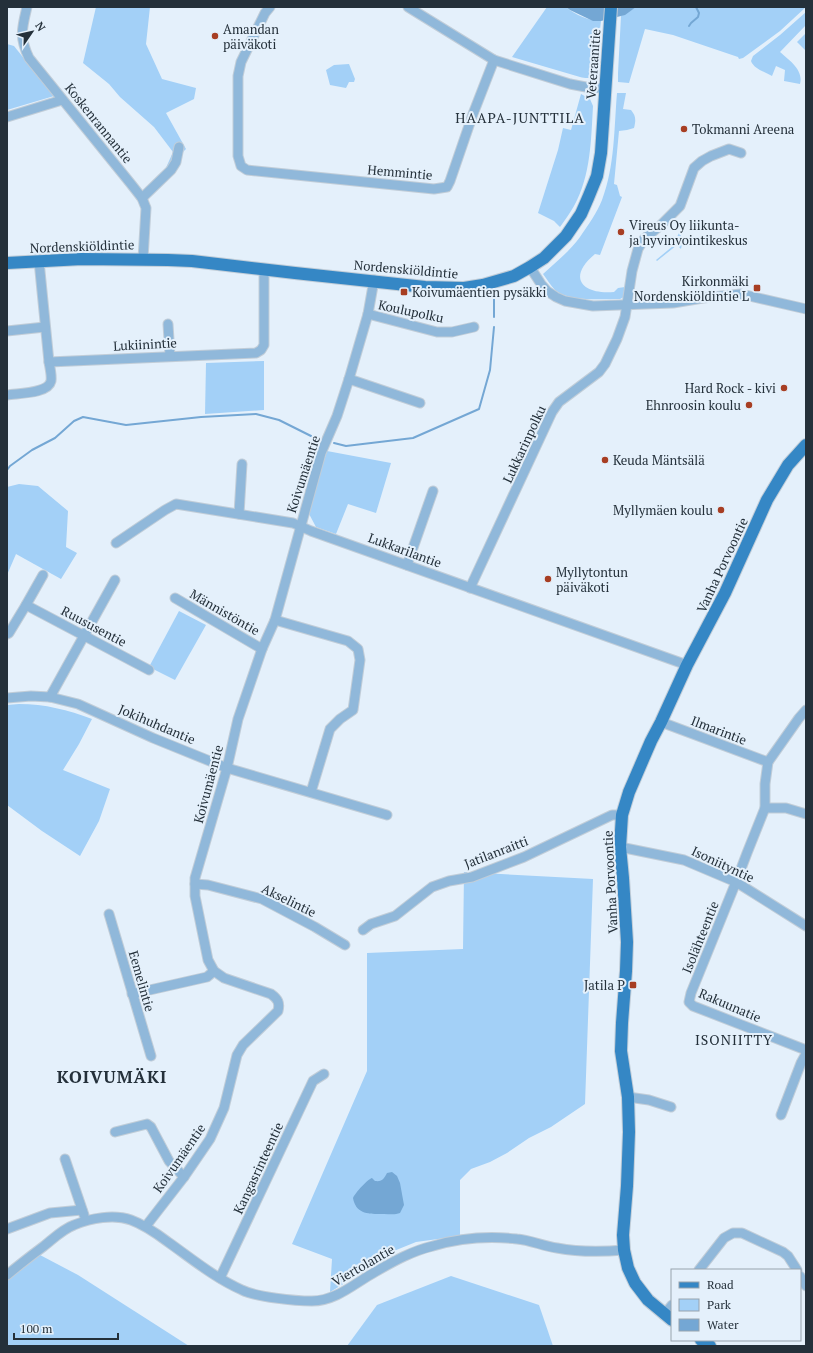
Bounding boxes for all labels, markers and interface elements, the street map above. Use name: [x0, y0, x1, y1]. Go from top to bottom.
north arrow: [12, 12, 52, 52]
text: N: [32, 19, 49, 34]
place label: Amandan päiväkoti: [223, 20, 279, 53]
street label: Veteraanitie: [582, 28, 604, 100]
marker: Amandan päiväkoti: [210, 31, 220, 41]
street label: Koskenrannantie: [61, 79, 137, 167]
district label: HAAPA-JUNTTILA: [455, 108, 585, 127]
place label: Tokmanni Areena: [692, 120, 795, 138]
marker: Tokmanni Areena: [679, 124, 689, 134]
street label: Hemmintie: [367, 160, 433, 184]
place label: Vireus Oy liikunta- ja hyvinvointikeskus: [629, 216, 748, 249]
marker: Vireus Oy liikunta- ja hyvinvointikeskus: [616, 227, 626, 237]
street label: Nordenskiöldintie: [29, 235, 135, 257]
street label: Nordenskiöldintie: [353, 255, 459, 283]
place label: Kirkonmäki Nordenskiöldintie L: [634, 272, 749, 305]
place label: Koivumäentien pysäkki: [412, 283, 546, 301]
marker: Kirkonmäki Nordenskiöldintie L: [752, 283, 762, 293]
marker: Koivumäentien pysäkki: [399, 287, 409, 297]
street label: Koulupolku: [377, 295, 446, 327]
street label: Lukiinintie: [113, 333, 177, 355]
place label: Hard Rock - kivi: [685, 379, 776, 397]
marker: Hard Rock - kivi: [779, 383, 789, 393]
place label: Ehnroosin koulu: [646, 396, 742, 414]
marker: Ehnroosin koulu: [744, 400, 754, 410]
street label: Lukkarinpolku: [498, 402, 550, 486]
street label: Koivumäentie: [282, 433, 324, 515]
place label: Keuda Mäntsälä: [613, 451, 705, 469]
marker: Keuda Mäntsälä: [600, 455, 610, 465]
place label: Myllymäen koulu: [613, 501, 714, 519]
marker: Myllymäen koulu: [716, 505, 726, 515]
street label: Vanha Porvoontie: [692, 515, 752, 615]
street label: Lukkarilantie: [366, 528, 444, 572]
place label: Myllytontun päiväkoti: [556, 563, 628, 596]
marker: Myllytontun päiväkoti: [543, 574, 553, 584]
street label: Männistöntie: [187, 585, 263, 639]
street label: Ruususentie: [58, 601, 130, 651]
street label: Jokihuhdantie: [116, 700, 198, 748]
street label: Ilmarintie: [689, 711, 749, 749]
street label: Koivumäentie: [189, 743, 227, 825]
street label: Vanha Porvoontie: [598, 830, 622, 934]
street label: Jatilanraitti: [462, 832, 531, 872]
street label: Isoniityntie: [689, 842, 757, 886]
street label: Akselintie: [259, 879, 319, 921]
street label: Isolähteentie: [677, 898, 723, 976]
street label: Eemelintie: [125, 948, 159, 1014]
place label: Jatila P: [584, 976, 625, 994]
marker: Jatila P: [628, 980, 638, 990]
street label: Rakuunatie: [696, 984, 764, 1026]
district label: ISONIITTY: [695, 1030, 773, 1049]
district label: KOIVUMÄKI: [57, 1065, 167, 1088]
street label: Kangasrinteentie: [229, 1119, 287, 1217]
street label: Koivumäentie: [149, 1120, 209, 1196]
street label: Viertolantie: [328, 1240, 398, 1290]
legend: [671, 1269, 801, 1341]
text: Road: [707, 1277, 734, 1292]
text: Park: [707, 1297, 732, 1312]
scale bar: [14, 1315, 118, 1341]
text: Water: [707, 1317, 739, 1332]
text: 100 m: [20, 1321, 53, 1336]

